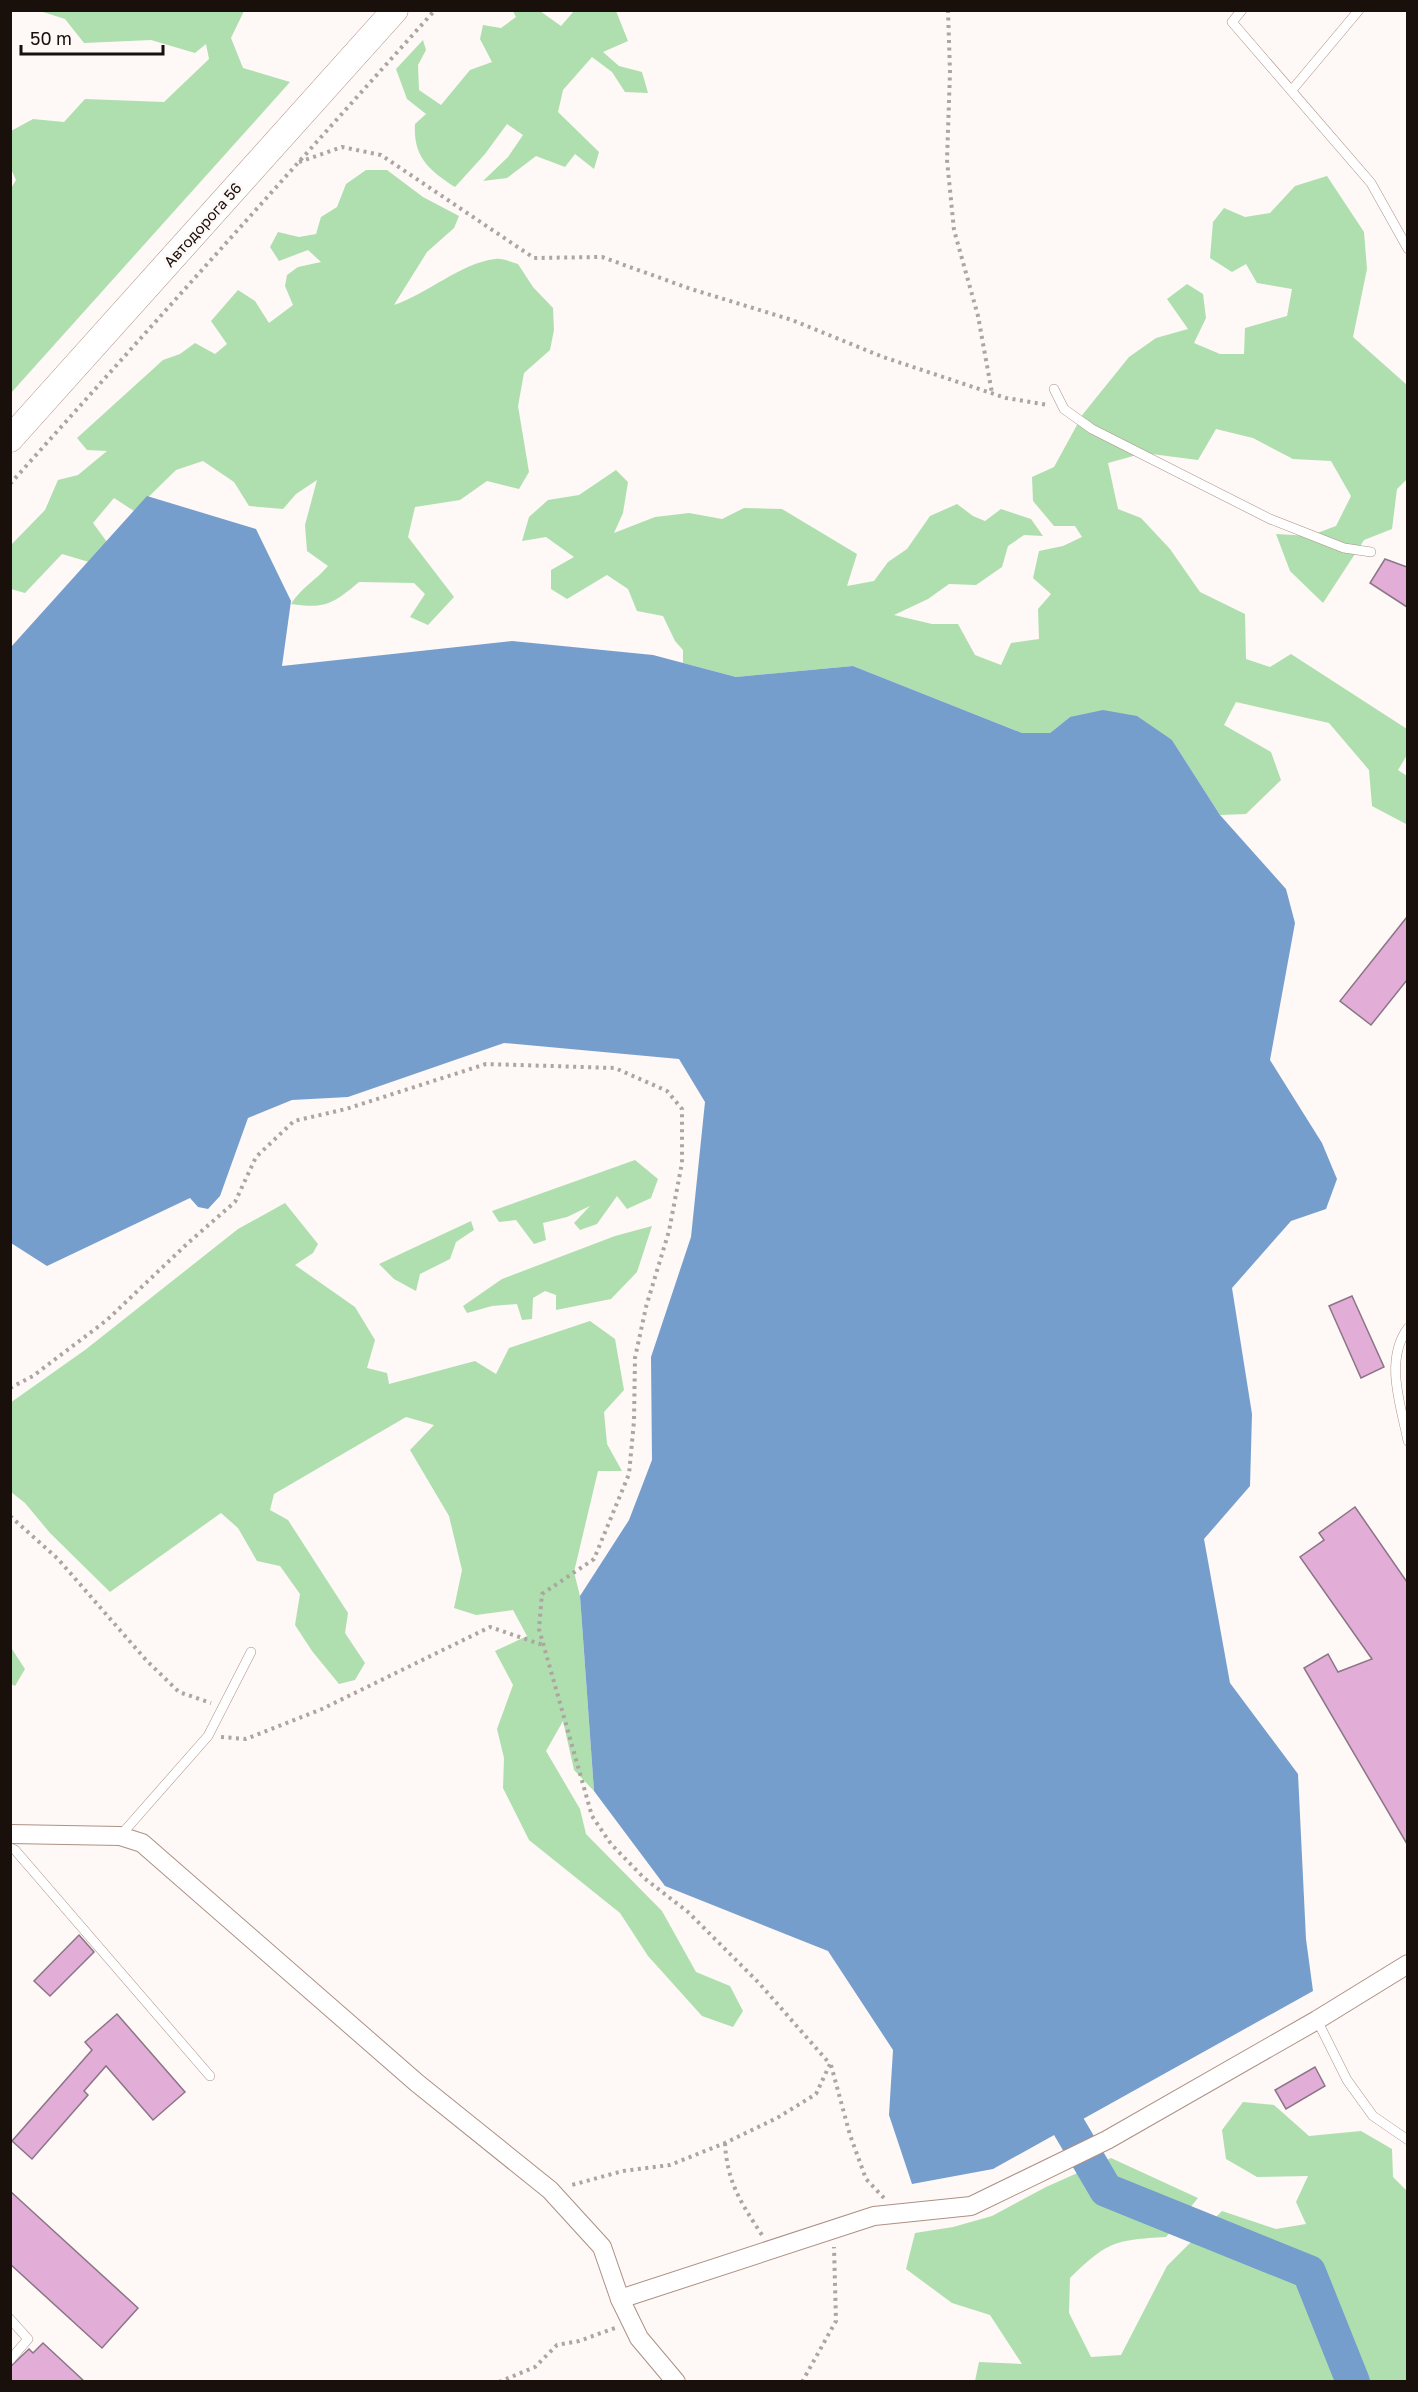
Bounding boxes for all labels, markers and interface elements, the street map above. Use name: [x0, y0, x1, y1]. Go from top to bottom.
scale bar: [21, 18, 164, 56]
text: 50 m: [30, 27, 72, 49]
street label: Автодорога 56: [160, 178, 245, 270]

